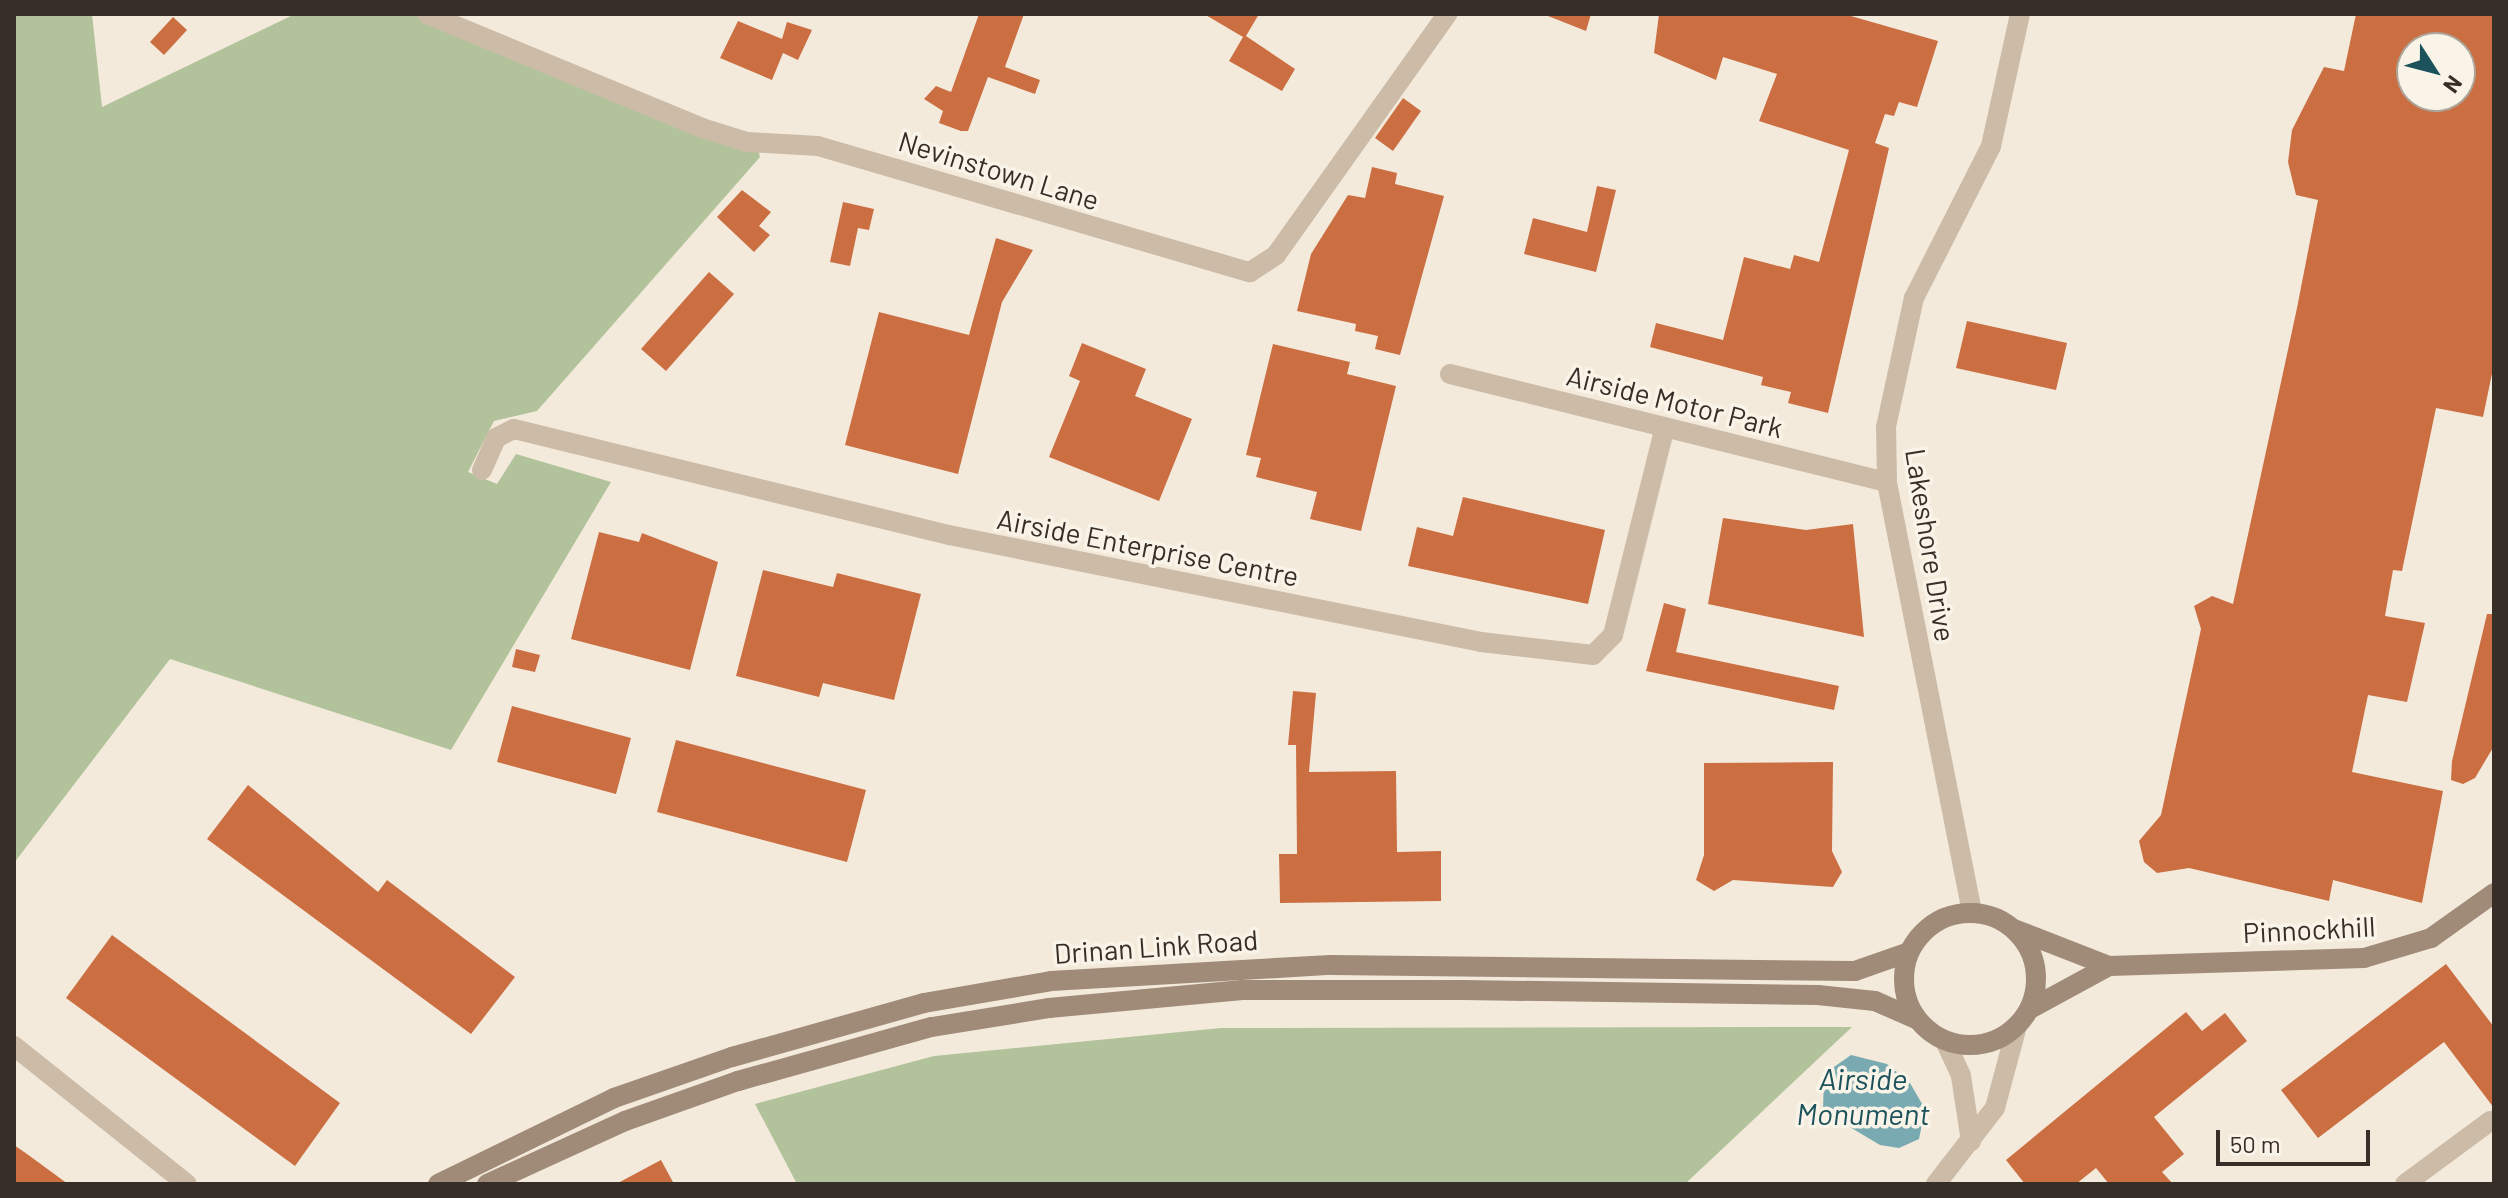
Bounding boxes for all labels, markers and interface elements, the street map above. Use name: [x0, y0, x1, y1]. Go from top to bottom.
north arrow: [2396, 32, 2476, 112]
text: N: [2439, 71, 2469, 98]
street label: Nevinstown Lane: [895, 124, 1103, 216]
street label: Airside Motor Park: [1563, 358, 1787, 444]
street label: Lakeshore Drive: [1899, 446, 1963, 644]
street label: Airside Enterprise Centre: [994, 501, 1302, 593]
street label: Pinnockhill: [2242, 909, 2376, 949]
street label: Drinan Link Road: [1053, 922, 1259, 970]
water label: Airside Monument: [1796, 1060, 1930, 1130]
scale bar: [2220, 1114, 2374, 1164]
text: 50 m: [2230, 1129, 2281, 1158]

